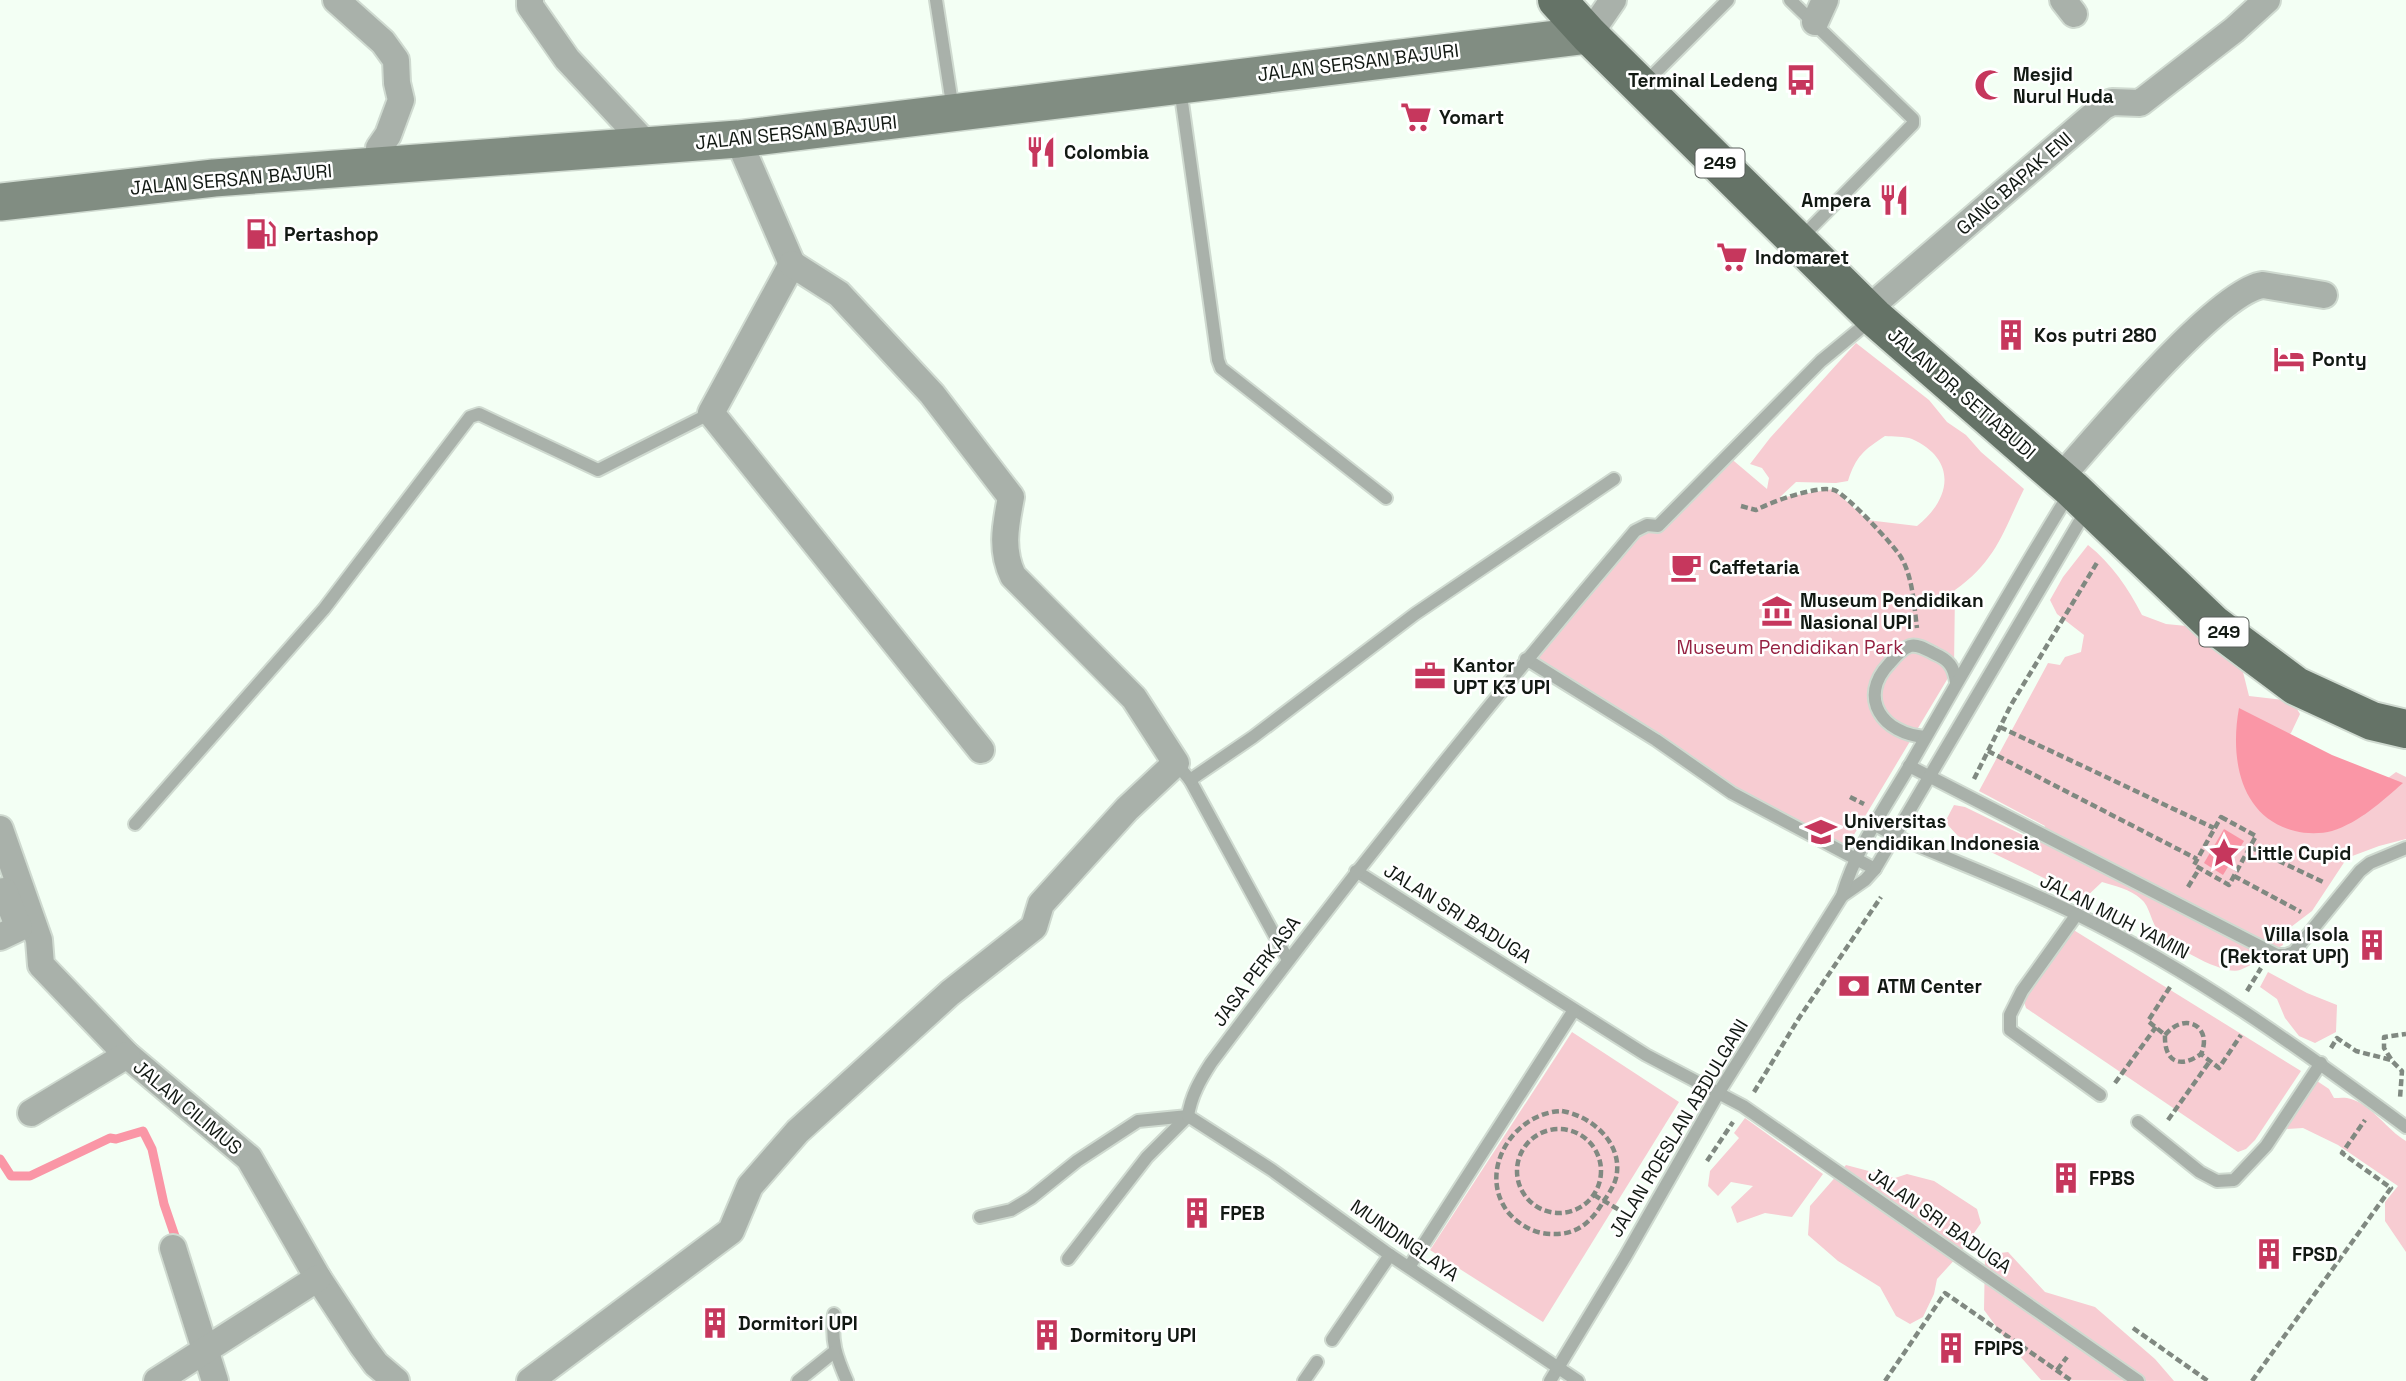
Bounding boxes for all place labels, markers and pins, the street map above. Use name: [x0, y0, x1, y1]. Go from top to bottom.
place label: Mesjid Nurul Huda: [2013, 62, 2114, 109]
bus stop icon: Terminal Ledeng: [1784, 63, 1818, 97]
place label: Terminal Ledeng: [1628, 68, 1778, 93]
mosque icon: Mesjid Nurul Huda: [1973, 68, 2007, 102]
supermarket icon: Yomart: [1399, 100, 1433, 134]
place label: Yomart: [1439, 105, 1504, 130]
restaurant icon: Colombia: [1024, 135, 1058, 169]
place label: Colombia: [1064, 140, 1149, 165]
restaurant icon: Ampera: [1877, 183, 1911, 217]
place label: Ampera: [1801, 188, 1871, 213]
fuel station icon: Pertashop: [244, 217, 278, 251]
place label: Pertashop: [284, 222, 379, 247]
supermarket icon: Indomaret: [1715, 240, 1749, 274]
place label: Indomaret: [1755, 245, 1849, 270]
building icon: Kos putri 280: [1994, 318, 2028, 352]
place label: Kos putri 280: [2034, 323, 2157, 348]
hotel icon: Ponty: [2272, 342, 2306, 376]
place label: Ponty: [2312, 347, 2367, 372]
cafe icon: Caffetaria: [1669, 550, 1703, 584]
place label: Caffetaria: [1709, 555, 1800, 580]
place label: Museum Pendidikan Nasional UPI: [1800, 588, 1984, 635]
museum icon: Museum Pendidikan Nasional UPI: [1760, 594, 1794, 628]
place label: Kantor UPT K3 UPI: [1453, 653, 1550, 700]
office icon: Kantor UPT K3 UPI: [1413, 659, 1447, 693]
place label: Universitas Pendidikan Indonesia: [1844, 809, 2039, 856]
school or university icon: Universitas Pendidikan Indonesia: [1804, 815, 1838, 849]
place icon: Little Cupid: [2207, 836, 2241, 870]
place label: Little Cupid: [2247, 841, 2351, 866]
place label: Villa Isola (Rektorat UPI): [2220, 922, 2349, 969]
building icon: Villa Isola (Rektorat UPI): [2355, 928, 2389, 962]
bank icon: ATM Center: [1837, 969, 1871, 1003]
place label: ATM Center: [1877, 974, 1982, 999]
building icon: FPBS: [2049, 1161, 2083, 1195]
place label: FPBS: [2089, 1166, 2135, 1191]
building icon: FPEB: [1180, 1196, 1214, 1230]
place label: FPEB: [1220, 1201, 1265, 1226]
building icon: FPSD: [2252, 1237, 2286, 1271]
place label: FPSD: [2292, 1242, 2338, 1267]
building icon: Dormitori UPI: [698, 1306, 732, 1340]
place label: Dormitori UPI: [738, 1311, 858, 1336]
building icon: Dormitory UPI: [1030, 1318, 1064, 1352]
place label: Dormitory UPI: [1070, 1323, 1196, 1348]
building icon: FPIPS: [1934, 1331, 1968, 1365]
place label: FPIPS: [1974, 1336, 2024, 1361]

